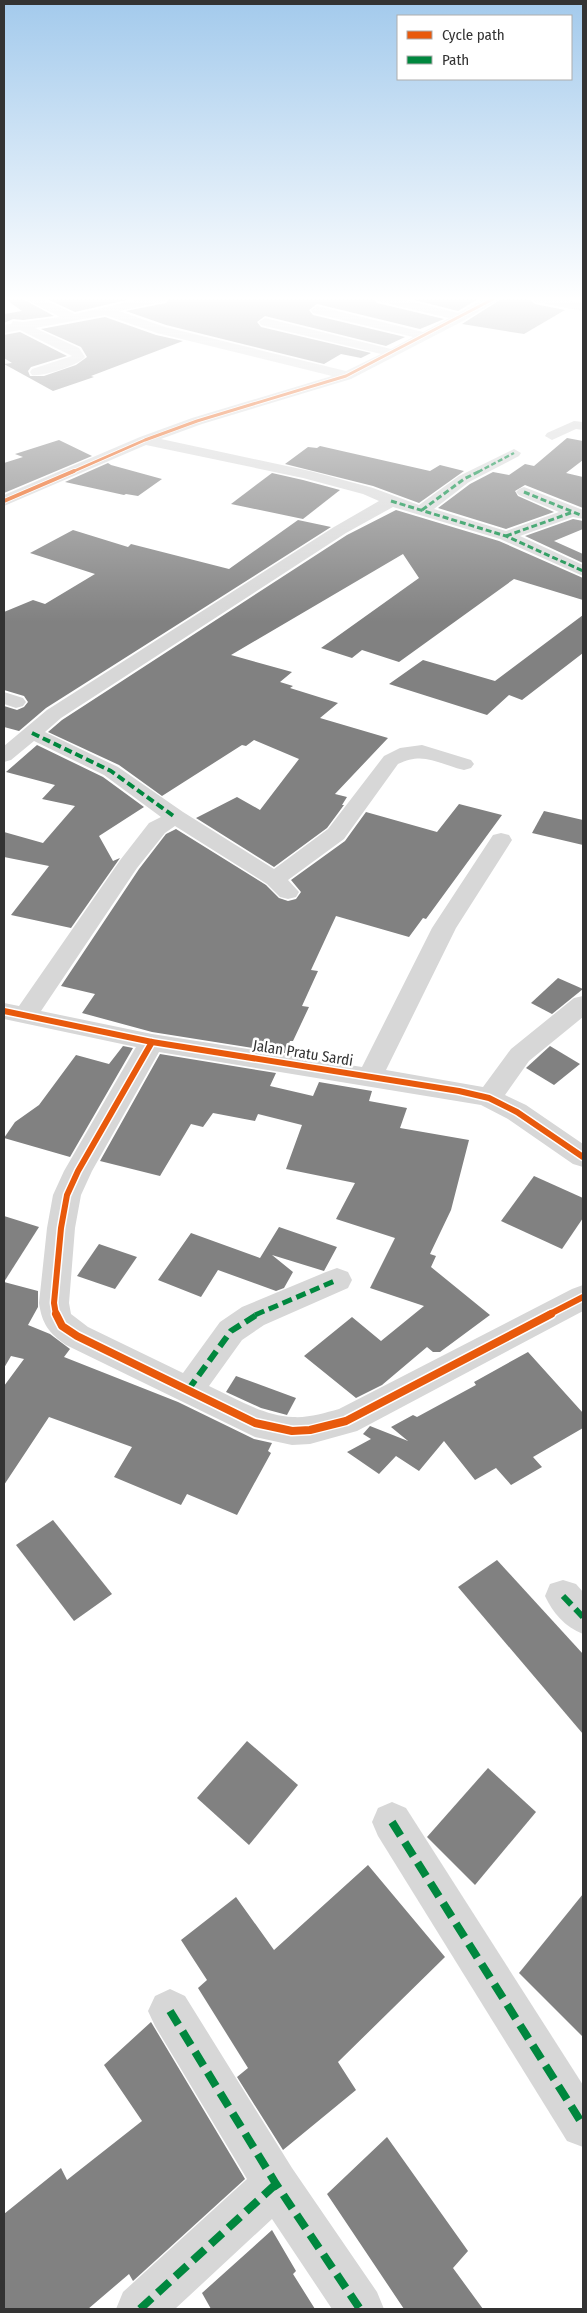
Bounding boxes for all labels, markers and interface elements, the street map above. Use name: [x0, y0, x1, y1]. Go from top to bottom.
legend: [397, 15, 572, 80]
text: Cycle path: [442, 26, 505, 44]
text: Path: [442, 51, 469, 69]
street label: Jalan Pratu Sardi: [252, 1036, 354, 1070]

